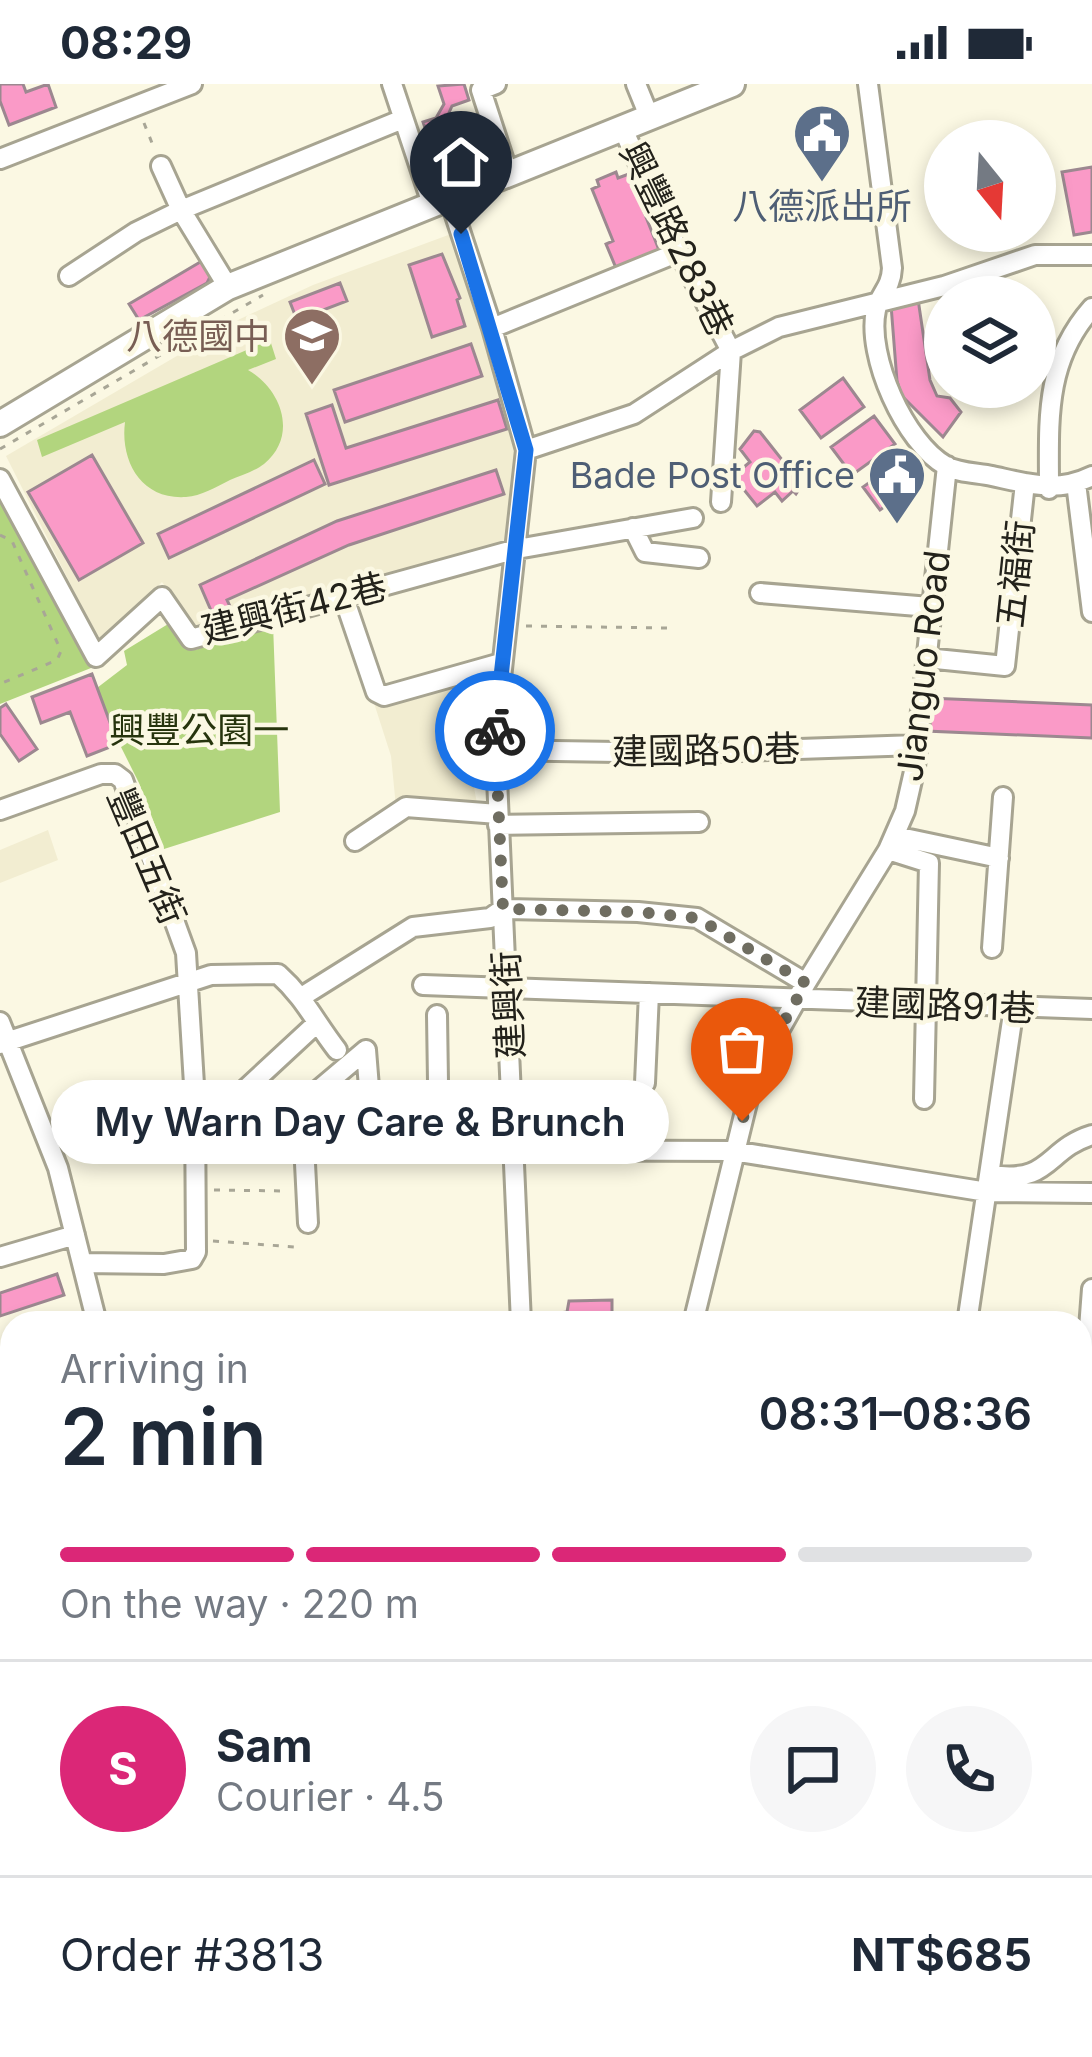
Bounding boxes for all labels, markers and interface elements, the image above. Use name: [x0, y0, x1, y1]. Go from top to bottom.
text: 08:29: [60, 15, 192, 70]
public building icon: 八德派出所: [791, 102, 853, 184]
pin: [410, 111, 512, 234]
north arrow: [924, 120, 1056, 252]
map controls: [924, 120, 1056, 408]
icon: home: [428, 129, 494, 195]
street label: 興豐路283巷: [611, 135, 743, 343]
place label: 八德派出所: [732, 184, 912, 228]
button: layers: [924, 276, 1056, 408]
school or university icon: 八德國中: [281, 305, 343, 387]
place label: 八德國中: [126, 314, 270, 358]
public building icon: Bade Post Office: [866, 444, 928, 526]
place label: Bade Post Office: [570, 453, 855, 497]
street label: 五福街: [987, 518, 1043, 630]
street label: Jianguo Road: [887, 548, 959, 784]
street label: 建興街42巷: [197, 564, 391, 652]
courier: [435, 671, 555, 791]
icon: bike: [462, 698, 528, 764]
park label: 興豐公園一: [109, 708, 289, 752]
street label: 建國路50巷: [611, 726, 801, 774]
street label: 豐田五街: [99, 781, 195, 931]
street label: 建興街: [483, 950, 533, 1060]
street label: 建國路91巷: [854, 980, 1036, 1030]
pin: [691, 998, 793, 1121]
icon: bag: [709, 1016, 775, 1082]
callout: My Warn Day Care & Brunch: [52, 1079, 670, 1163]
text: My Warn Day Care & Brunch: [94, 1098, 626, 1145]
text: Arriving in: [60, 1345, 249, 1392]
text: 08:31–08:36: [759, 1386, 1032, 1441]
text: 2 min: [60, 1389, 267, 1484]
text: On the way · 220 m: [60, 1580, 419, 1627]
button: chat: [750, 1706, 876, 1832]
button: phone: [906, 1706, 1032, 1832]
text: Sam: [216, 1718, 313, 1773]
text: S: [108, 1741, 138, 1796]
text: Courier · 4.5: [216, 1773, 445, 1820]
text: Order #3813: [60, 1927, 324, 1982]
text: NT$685: [851, 1927, 1032, 1982]

